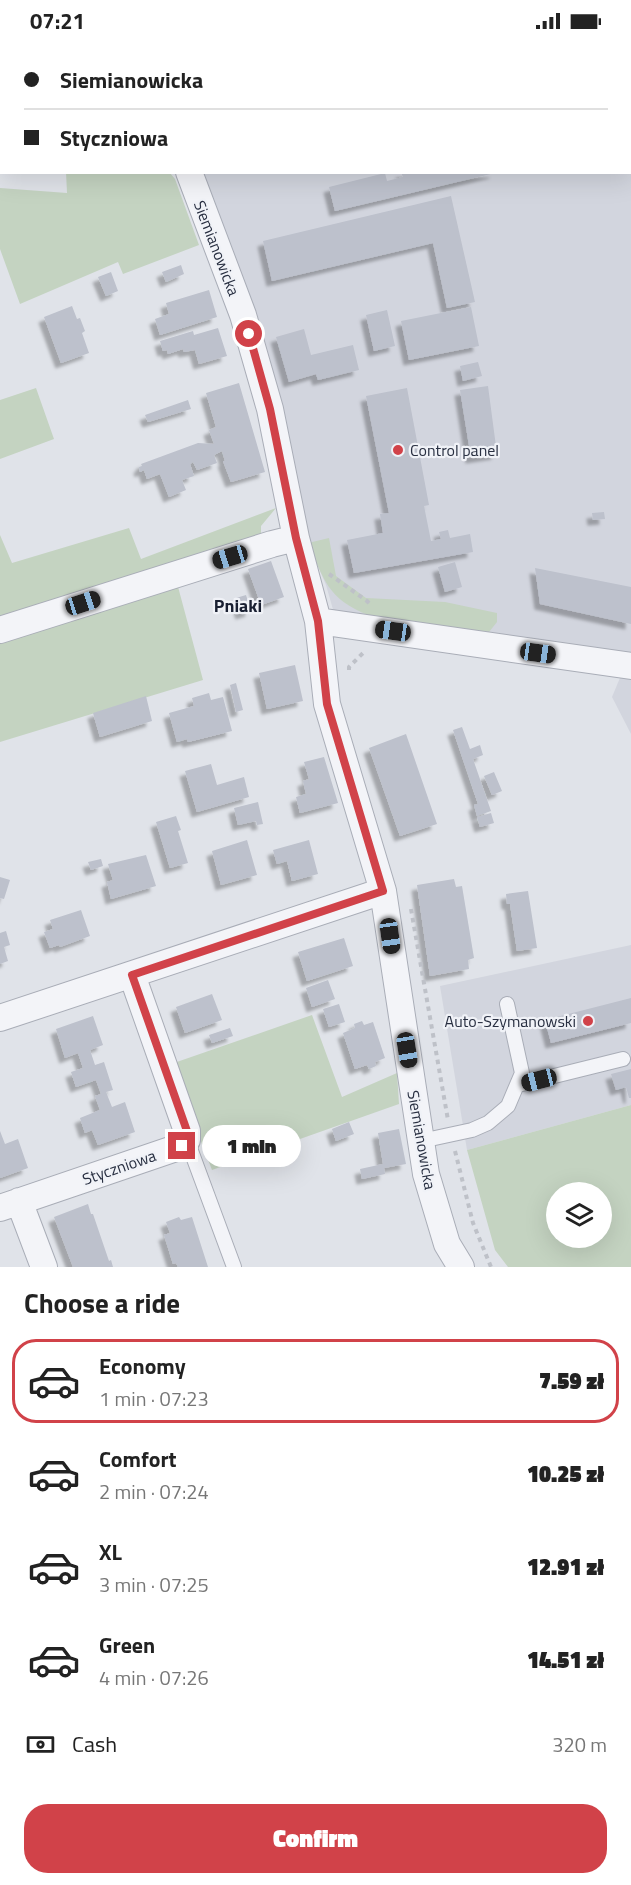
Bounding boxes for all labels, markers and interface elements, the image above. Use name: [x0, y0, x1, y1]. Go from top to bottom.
text: 07:21: [30, 4, 85, 38]
text: Siemianowicka: [60, 63, 203, 97]
text: Styczniowa: [60, 121, 168, 155]
street label: Siemianowicka: [188, 197, 246, 299]
route start: [235, 320, 262, 347]
place label: Control panel: [410, 438, 499, 462]
marker: Control panel: [391, 443, 405, 457]
car: [210, 543, 250, 571]
car: [63, 589, 103, 617]
district label: Pniaki: [214, 592, 262, 619]
car: [374, 620, 412, 642]
car: [519, 642, 557, 664]
car: [379, 917, 401, 955]
place label: Auto-Szymanowski: [445, 1009, 576, 1033]
marker: Auto-Szymanowski: [581, 1014, 595, 1028]
car: [395, 1031, 419, 1069]
car: [519, 1067, 559, 1093]
street label: Siemianowicka: [401, 1088, 443, 1192]
callout: 1 min: [203, 1125, 302, 1167]
text: 1 min: [227, 1130, 276, 1161]
route end: [168, 1132, 195, 1159]
street label: Styczniowa: [79, 1143, 159, 1191]
map controls: [546, 1182, 612, 1248]
button: layers: [546, 1182, 612, 1248]
text: Choose a ride: [24, 1282, 180, 1323]
text: Economy: [99, 1349, 186, 1383]
icon: car: [27, 1354, 81, 1408]
text: 7.59 zł: [539, 1364, 604, 1398]
text: 1 min · 07:23: [99, 1383, 209, 1414]
text: Comfort: [99, 1442, 177, 1476]
icon: car: [27, 1447, 81, 1501]
text: 10.25 zł: [527, 1457, 604, 1491]
text: 2 min · 07:24: [99, 1476, 209, 1507]
text: XL: [99, 1535, 122, 1569]
icon: car: [27, 1540, 81, 1594]
text: 12.91 zł: [527, 1550, 604, 1584]
text: 3 min · 07:25: [99, 1569, 209, 1600]
text: Green: [99, 1628, 155, 1662]
icon: car: [27, 1633, 81, 1687]
text: 14.51 zł: [527, 1643, 604, 1677]
text: 4 min · 07:26: [99, 1662, 209, 1693]
text: Cash: [72, 1727, 117, 1761]
icon: cash: [24, 1728, 57, 1761]
text: 320 m: [552, 1729, 607, 1760]
button: Confirm: [24, 1804, 607, 1873]

